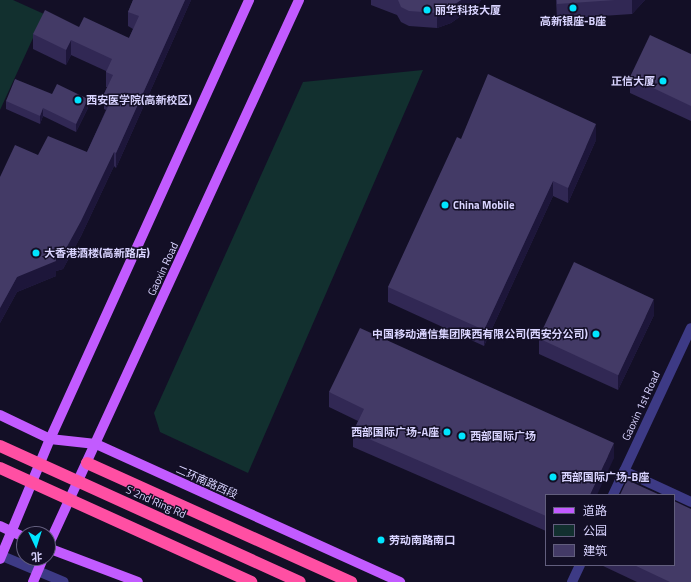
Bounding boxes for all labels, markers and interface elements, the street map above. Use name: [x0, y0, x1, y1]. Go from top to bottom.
place label: 丽华科技大厦: [435, 3, 501, 17]
marker: 高新银座-B座: [568, 3, 578, 13]
marker: 丽华科技大厦: [422, 5, 432, 15]
place label: 高新银座-B座: [540, 14, 606, 28]
place label: 正信大厦: [611, 74, 655, 88]
marker: 正信大厦: [658, 76, 668, 86]
place label: 西安医学院(高新校区): [86, 93, 192, 107]
marker: 西安医学院(高新校区): [73, 95, 83, 105]
place label: China Mobile: [453, 198, 515, 212]
marker: China Mobile: [440, 200, 450, 210]
street label: Gaoxin Road: [145, 240, 181, 298]
place label: 大香港酒楼(高新路店): [44, 246, 150, 260]
marker: 大香港酒楼(高新路店): [31, 248, 41, 258]
place label: 中国移动通信集团陕西有限公司(西安分公司): [372, 327, 588, 341]
marker: 中国移动通信集团陕西有限公司(西安分公司): [591, 329, 601, 339]
street label: Gaoxin 1st Road: [619, 369, 663, 443]
place label: 西部国际广场-A座: [351, 425, 439, 439]
marker: 西部国际广场-A座: [442, 427, 452, 437]
place label: 西部国际广场: [470, 429, 536, 443]
marker: 西部国际广场: [457, 431, 467, 441]
street label: 二环南路西段: [174, 463, 240, 501]
place label: 西部国际广场-B座: [561, 470, 649, 484]
marker: 西部国际广场-B座: [548, 472, 558, 482]
street label: S 2nd Ring Rd: [124, 483, 188, 521]
legend: [545, 494, 675, 566]
text: 道路: [583, 501, 607, 520]
text: 公园: [583, 521, 607, 540]
north arrow: [16, 526, 56, 566]
place label: 劳动南路南口: [389, 533, 455, 547]
marker: 劳动南路南口: [376, 535, 386, 545]
text: 建筑: [583, 541, 607, 560]
text: 北: [31, 549, 43, 565]

